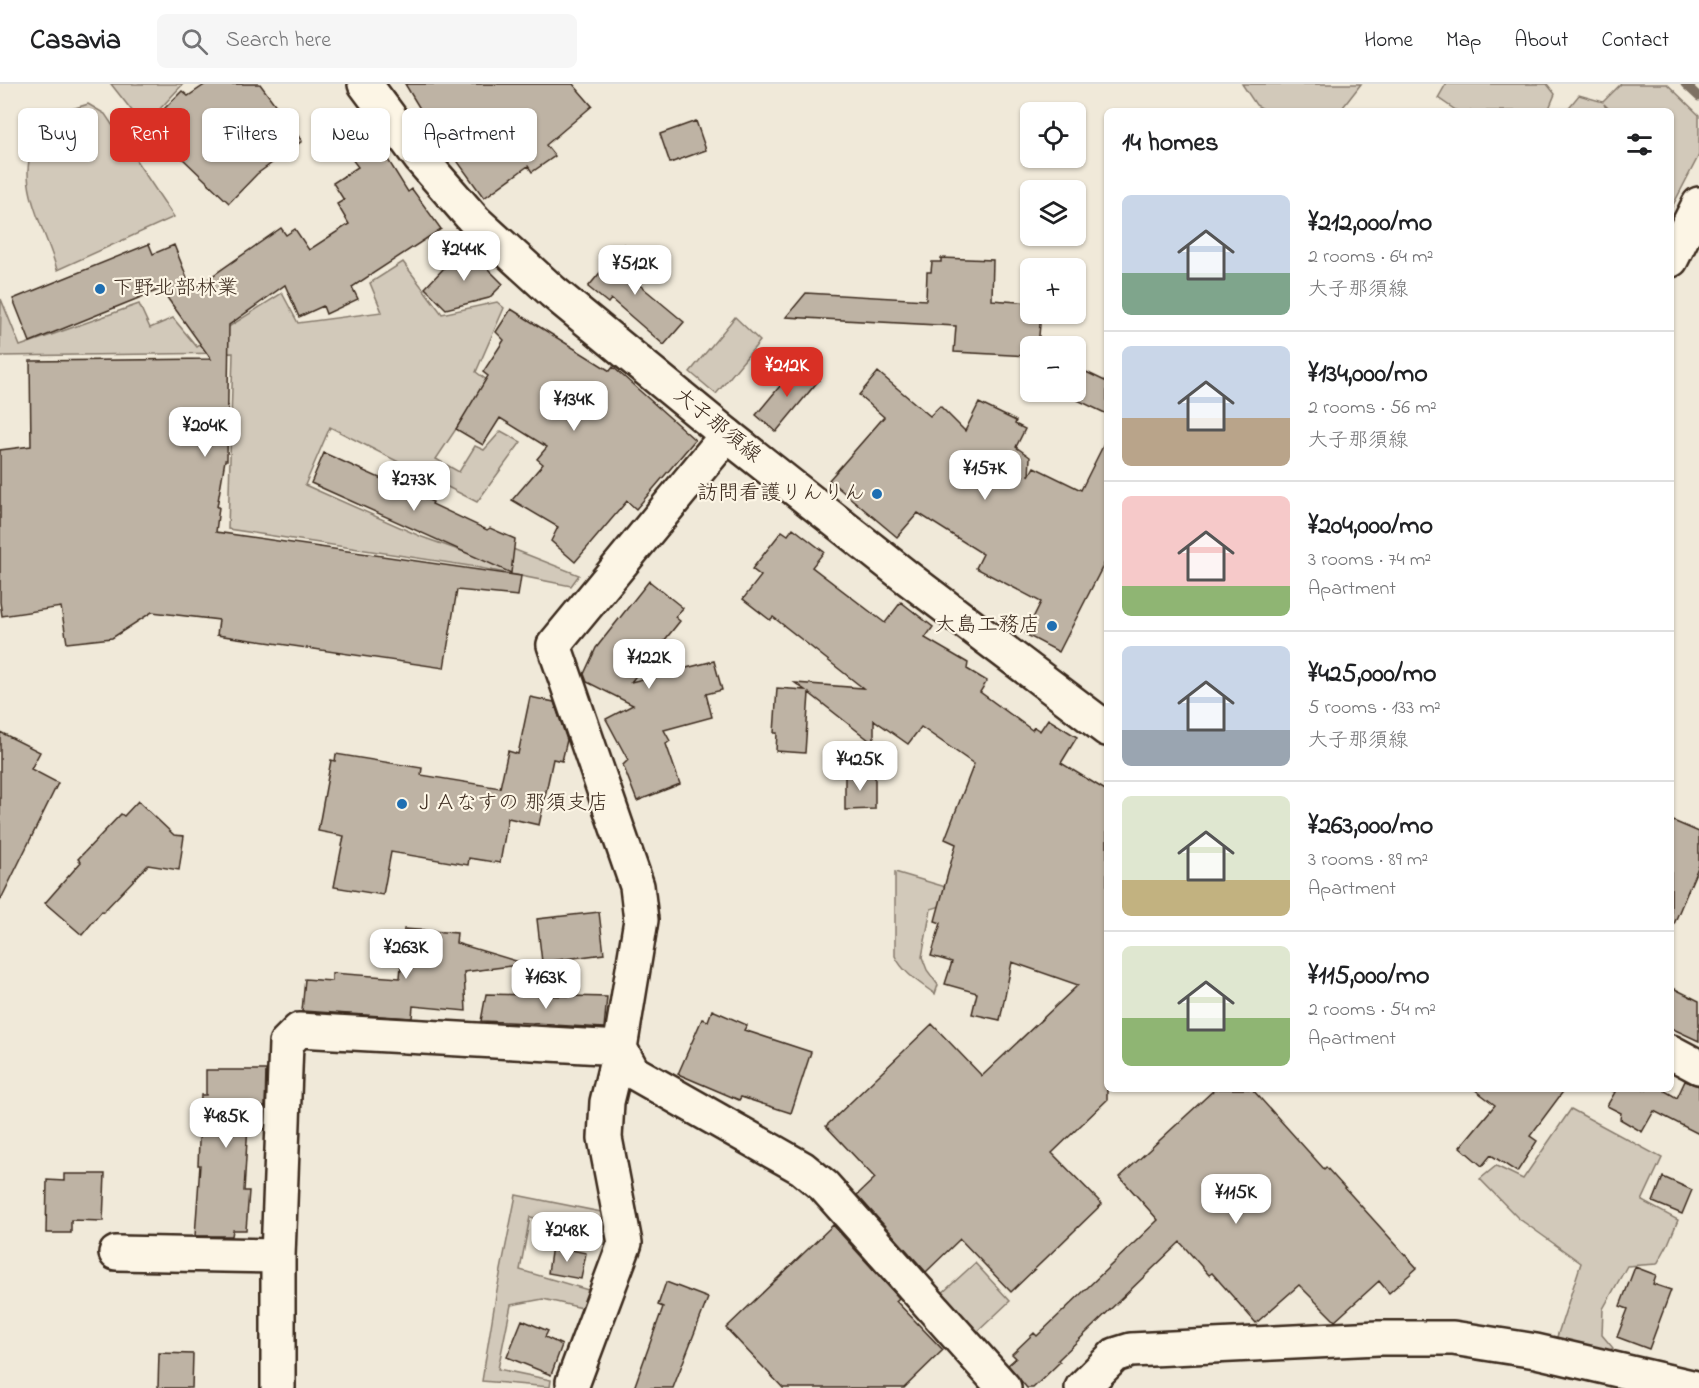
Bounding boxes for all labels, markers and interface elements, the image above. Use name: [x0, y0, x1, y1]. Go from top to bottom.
search box: [157, 14, 577, 68]
text: Casavia: [30, 21, 121, 62]
icon: search: [178, 25, 211, 58]
text: Search here: [226, 25, 331, 57]
text: Home: [1364, 26, 1413, 56]
text: Map: [1446, 26, 1481, 56]
text: About: [1514, 26, 1568, 56]
text: Contact: [1601, 26, 1669, 56]
map controls: [1020, 102, 1086, 402]
button: locate: [1020, 102, 1086, 168]
chip: Buy: [18, 108, 98, 162]
chip: Rent: [110, 108, 190, 162]
chip: Filters: [202, 108, 299, 162]
chip: New: [311, 108, 390, 162]
chip: Apartment: [402, 108, 537, 162]
text: 14 homes: [1122, 125, 1218, 163]
icon: filters: [1623, 128, 1656, 161]
button: layers: [1020, 180, 1086, 246]
text: ¥212,000/mo: [1308, 205, 1432, 243]
icon: home: [1170, 219, 1242, 291]
pin: ¥244K: [422, 231, 506, 282]
text: ¥244K: [442, 236, 486, 265]
text: 2 rooms · 64 m²: [1308, 243, 1433, 272]
pin: ¥512K: [593, 245, 677, 296]
text: ¥512K: [612, 250, 658, 279]
button: +: [1020, 258, 1086, 324]
place label: 下野北部林業: [112, 274, 238, 304]
text: 大子那須線: [1308, 276, 1408, 305]
marker: 下野北部林業: [93, 282, 107, 296]
button: −: [1020, 336, 1086, 402]
pin: ¥212K: [745, 347, 829, 398]
text: ¥212K: [765, 352, 809, 381]
text: ¥134,000/mo: [1308, 356, 1428, 394]
icon: home: [1170, 370, 1242, 442]
pin: ¥134K: [532, 381, 616, 432]
street label: 大子那須線: [667, 381, 767, 471]
text: ¥134K: [554, 386, 594, 415]
text: 2 rooms · 56 m²: [1308, 394, 1437, 423]
pin: ¥204K: [163, 407, 247, 458]
text: ¥204K: [183, 412, 227, 441]
text: 大子那須線: [1308, 427, 1408, 456]
pin: ¥157K: [943, 450, 1027, 501]
text: ¥157K: [963, 455, 1007, 484]
pin: ¥273K: [372, 461, 456, 512]
text: ¥273K: [392, 466, 436, 495]
place label: 訪問看護りんりん: [697, 479, 865, 509]
marker: 訪問看護りんりん: [870, 487, 884, 501]
text: ¥204,000/mo: [1308, 508, 1433, 546]
icon: home: [1170, 520, 1242, 592]
text: 3 rooms · 74 m²: [1308, 546, 1431, 575]
text: Apartment: [1308, 575, 1396, 604]
place label: 大島工務店: [935, 611, 1040, 641]
marker: 大島工務店: [1045, 619, 1059, 633]
pin: ¥122K: [607, 639, 691, 690]
text: ¥122K: [627, 644, 671, 673]
text: ¥425,000/mo: [1308, 656, 1437, 694]
icon: home: [1170, 670, 1242, 742]
text: 5 rooms · 133 m²: [1308, 694, 1441, 723]
text: 大子那須線: [1308, 727, 1408, 756]
pin: ¥425K: [818, 741, 902, 792]
text: ¥425K: [836, 746, 884, 775]
place label: ＪＡなすの 那須支店: [414, 789, 608, 819]
marker: ＪＡなすの 那須支店: [395, 797, 409, 811]
text: ¥263,000/mo: [1308, 808, 1433, 846]
icon: home: [1170, 820, 1242, 892]
text: 3 rooms · 89 m²: [1308, 846, 1428, 875]
text: Apartment: [1308, 875, 1396, 904]
pin: ¥263K: [364, 929, 448, 980]
text: ¥263K: [384, 934, 428, 963]
text: ¥115,000/mo: [1308, 958, 1429, 996]
pin: ¥163K: [504, 959, 588, 1010]
text: ¥163K: [526, 964, 566, 993]
icon: home: [1170, 970, 1242, 1042]
text: 2 rooms · 54 m²: [1308, 996, 1436, 1025]
text: Apartment: [1308, 1025, 1396, 1054]
pin: ¥485K: [184, 1098, 268, 1149]
text: ¥485K: [204, 1103, 248, 1132]
pin: ¥115K: [1194, 1174, 1278, 1225]
text: ¥115K: [1215, 1179, 1257, 1208]
pin: ¥248K: [525, 1212, 609, 1263]
text: ¥248K: [545, 1217, 589, 1246]

